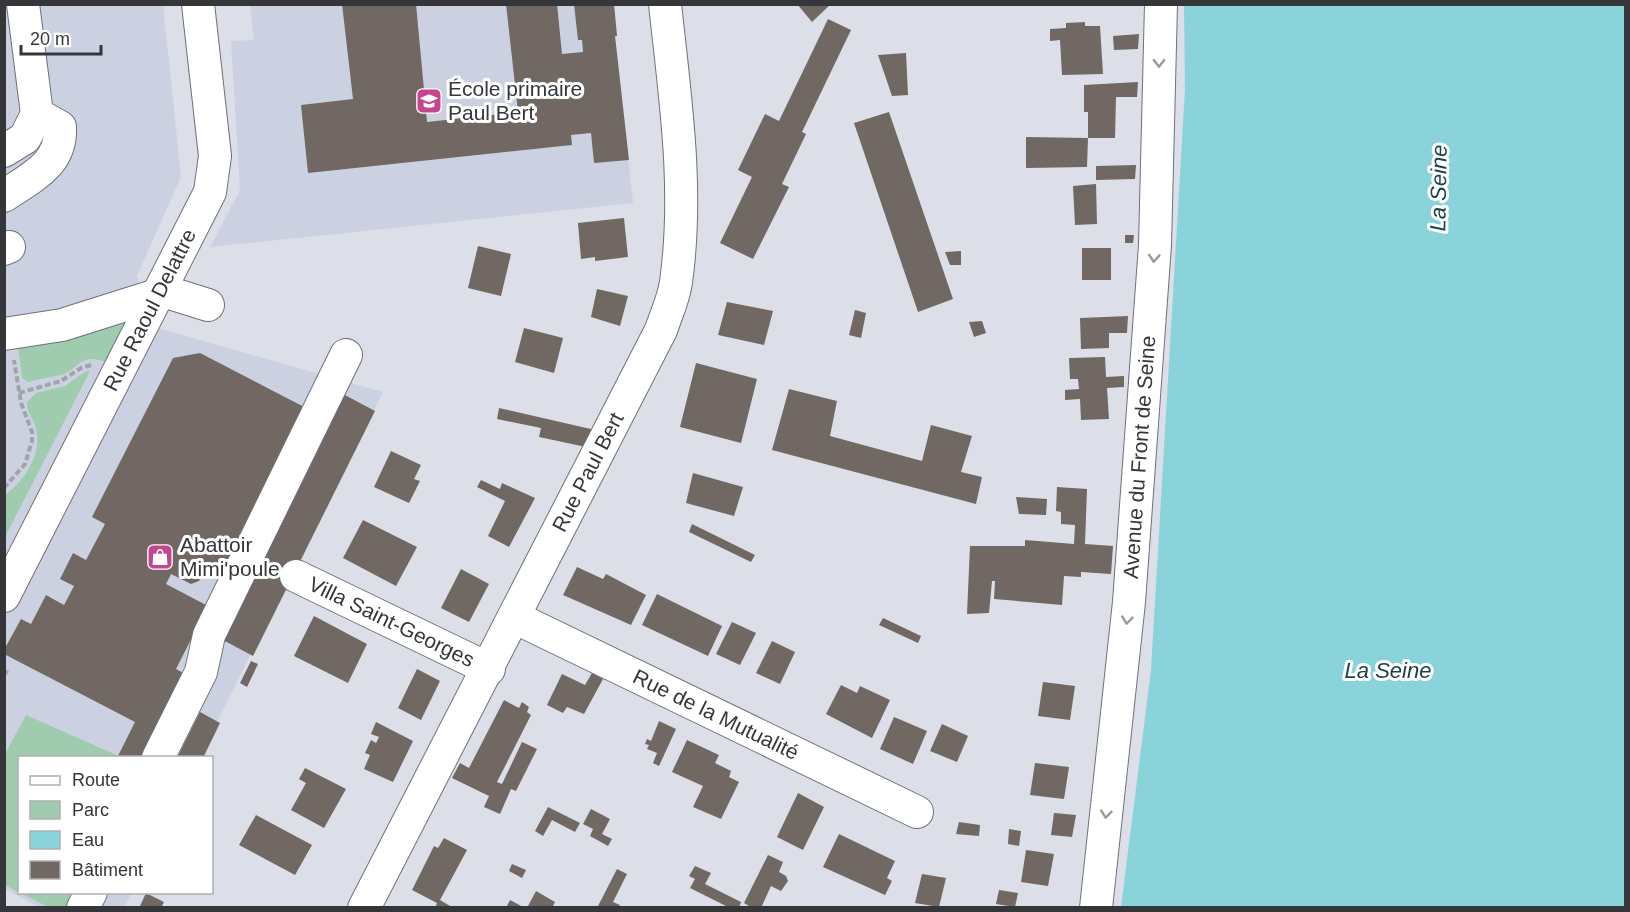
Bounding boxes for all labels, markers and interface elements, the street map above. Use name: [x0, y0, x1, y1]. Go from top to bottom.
scale bar: [21, 18, 100, 56]
text: 20 m: [30, 29, 70, 49]
one-way arrow: [1153, 58, 1166, 67]
place label: École primaire Paul Bert: [448, 77, 582, 124]
school or university icon: École primaire Paul Bert: [414, 86, 444, 116]
water label: La Seine: [1425, 144, 1452, 232]
street label: Rue Raoul Delattre: [99, 225, 200, 395]
one-way arrow: [1148, 253, 1161, 262]
street label: Avenue du Front de Seine: [1119, 335, 1159, 580]
street label: Rue Paul Bert: [547, 408, 628, 535]
place label: Abattoir Mimi'poule: [180, 533, 280, 580]
shop icon: Abattoir Mimi'poule: [145, 542, 175, 572]
street label: Villa Saint-Georges: [305, 572, 478, 671]
one-way arrow: [1121, 615, 1134, 624]
water label: La Seine: [1345, 658, 1431, 683]
street label: Rue de la Mutualité: [630, 664, 803, 764]
legend: [18, 756, 213, 894]
text: Route: [72, 770, 120, 790]
text: Parc: [72, 800, 109, 820]
one-way arrow: [1100, 809, 1113, 818]
text: Eau: [72, 830, 104, 850]
text: Bâtiment: [72, 860, 143, 880]

